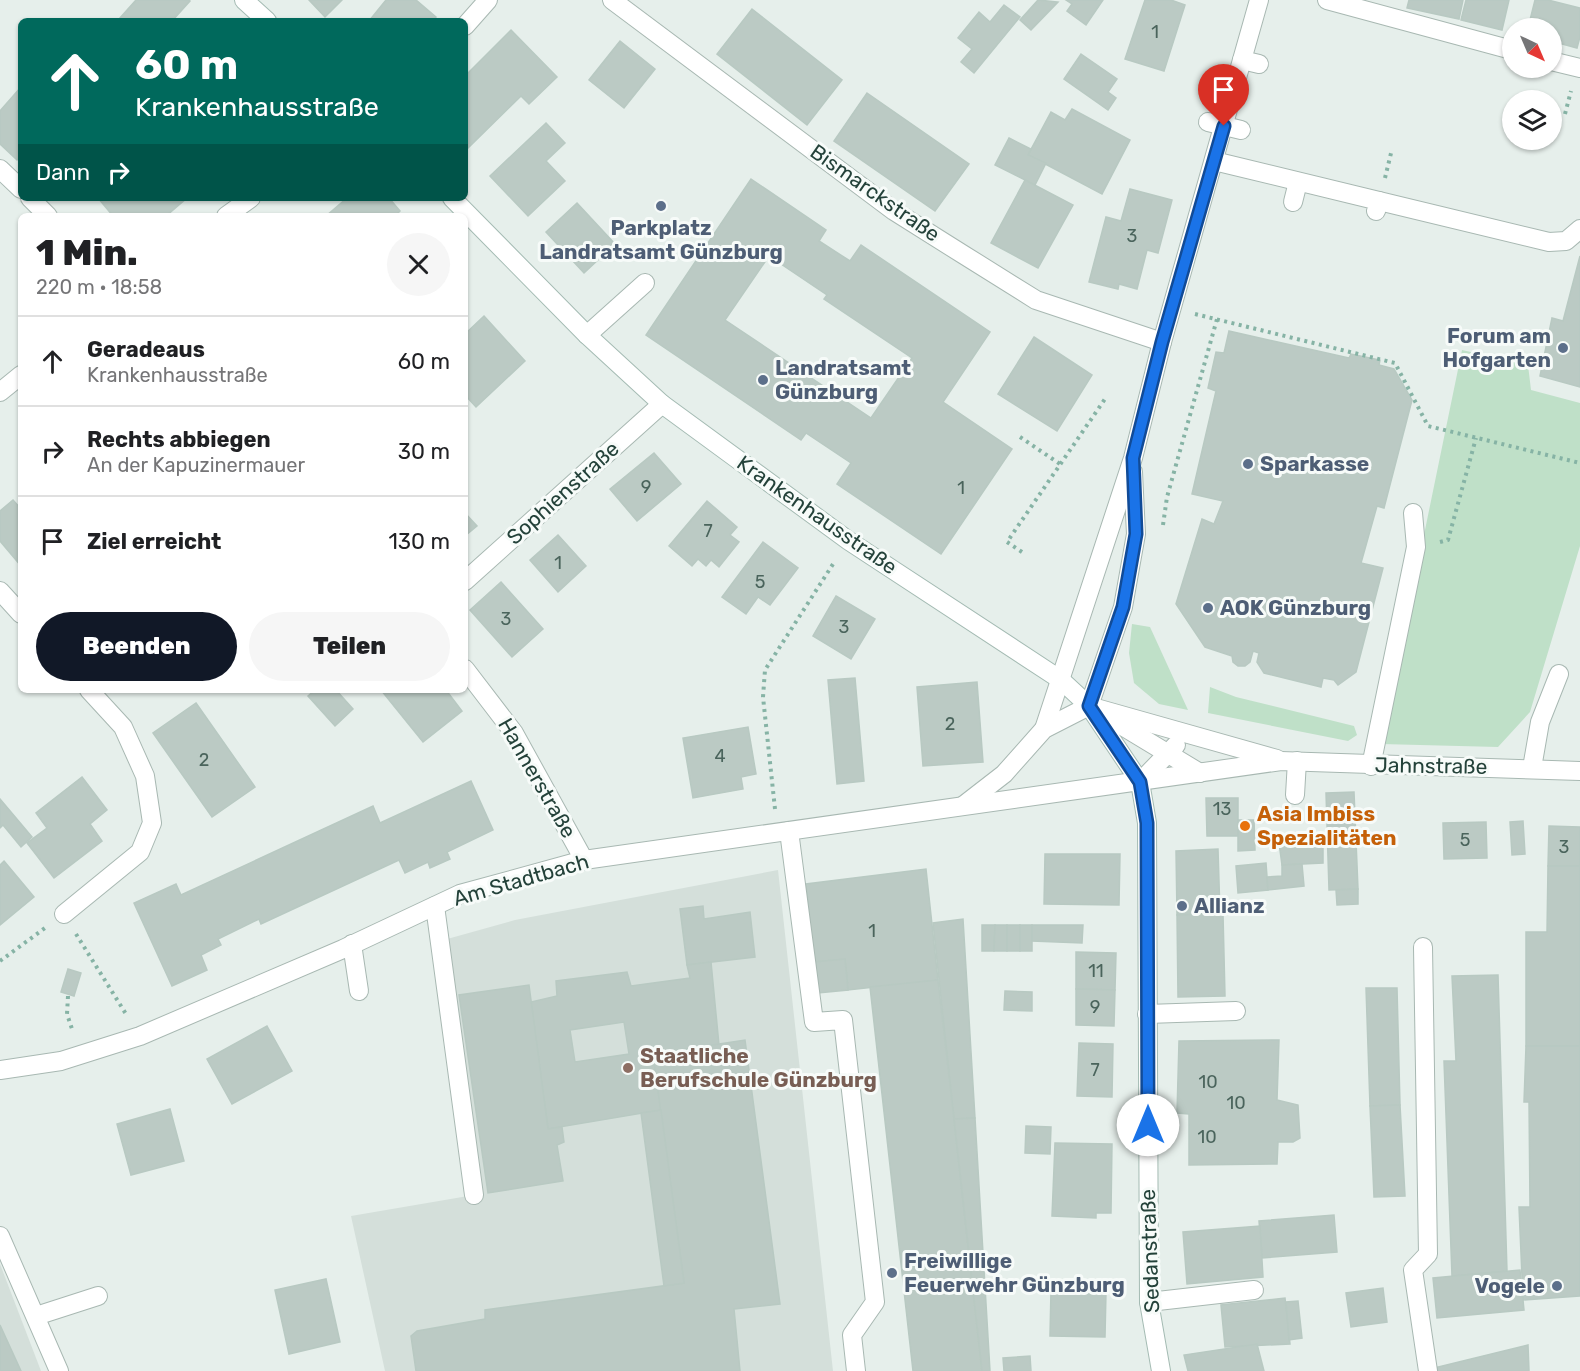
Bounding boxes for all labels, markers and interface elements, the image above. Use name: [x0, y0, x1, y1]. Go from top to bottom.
north arrow: [1502, 18, 1562, 78]
map controls: [1502, 18, 1562, 150]
house number: 1: [1151, 21, 1159, 43]
text: 60 m: [135, 40, 238, 90]
icon: ahead: [36, 42, 114, 120]
pin: [1198, 64, 1249, 126]
icon: arrive: [1207, 73, 1240, 106]
button: layers: [1502, 90, 1562, 150]
text: Krankenhausstraße: [135, 91, 379, 123]
street label: Bismarckstraße: [806, 139, 945, 247]
icon: right: [102, 156, 135, 189]
text: Dann: [36, 159, 90, 186]
marker: Parkplatz Landratsamt Günzburg: [654, 199, 668, 213]
place label: Parkplatz Landratsamt Günzburg: [539, 215, 783, 264]
house number: 3: [1127, 225, 1137, 247]
text: 1 Min.: [36, 231, 138, 274]
button: close: [387, 233, 450, 296]
text: 220 m · 18:58: [36, 275, 162, 299]
place label: Forum am Hofgarten: [1442, 323, 1551, 372]
text: Geradeaus: [87, 336, 205, 363]
marker: Forum am Hofgarten: [1556, 341, 1570, 355]
icon: ahead: [36, 345, 69, 378]
text: 60 m: [398, 348, 450, 375]
place label: Landratsamt Günzburg: [775, 355, 911, 404]
text: Krankenhausstraße: [87, 363, 268, 387]
marker: Landratsamt Günzburg: [756, 373, 770, 387]
text: Rechts abbiegen: [87, 426, 271, 453]
icon: right: [36, 435, 69, 468]
street label: Sophienstraße: [501, 436, 624, 550]
text: 30 m: [398, 438, 450, 465]
street label: Krankenhausstraße: [732, 450, 902, 579]
place label: Sparkasse: [1260, 451, 1369, 476]
text: An der Kapuzinermauer: [87, 453, 305, 477]
marker: Sparkasse: [1241, 457, 1255, 471]
house number: 9: [641, 476, 651, 498]
house number: 1: [957, 477, 965, 499]
house number: 7: [703, 520, 713, 542]
icon: arrive: [36, 525, 69, 558]
text: Ziel erreicht: [87, 528, 221, 555]
text: 130 m: [388, 528, 450, 555]
house number: 1: [554, 552, 562, 574]
house number: 5: [755, 571, 765, 593]
place label: AOK Günzburg: [1220, 595, 1371, 620]
marker: AOK Günzburg: [1201, 601, 1215, 615]
house number: 3: [501, 608, 511, 630]
button: Beenden: [36, 612, 237, 681]
button: Teilen: [249, 612, 450, 681]
house number: 3: [839, 616, 849, 638]
street label: Hannerstraße: [493, 713, 582, 842]
house number: 2: [945, 713, 955, 735]
house number: 4: [714, 745, 726, 767]
house number: 2: [199, 749, 209, 771]
street label: Jahnstraße: [1374, 752, 1488, 779]
house number: 13: [1213, 798, 1231, 820]
place label: Asia Imbiss Spezialitäten: [1257, 801, 1397, 850]
marker: Asia Imbiss Spezialitäten: [1238, 819, 1252, 833]
house number: 5: [1460, 829, 1470, 851]
house number: 3: [1559, 836, 1569, 858]
street label: Am Stadtbach: [450, 848, 592, 911]
place label: Allianz: [1194, 893, 1265, 918]
marker: Allianz: [1175, 899, 1189, 913]
house number: 1: [868, 920, 876, 942]
house number: 11: [1088, 960, 1104, 982]
house number: 9: [1090, 996, 1100, 1018]
place label: Staatliche Berufschule Günzburg: [640, 1043, 877, 1092]
house number: 7: [1090, 1059, 1100, 1081]
marker: Staatliche Berufschule Günzburg: [621, 1061, 635, 1075]
house number: 10: [1198, 1071, 1218, 1093]
house number: 10: [1226, 1092, 1246, 1114]
position arrow: [1116, 1093, 1180, 1157]
house number: 10: [1197, 1126, 1217, 1148]
street label: Sedanstraße: [1135, 1189, 1164, 1313]
place label: Freiwillige Feuerwehr Günzburg: [904, 1248, 1125, 1297]
marker: Freiwillige Feuerwehr Günzburg: [885, 1266, 899, 1280]
place label: Vogele: [1474, 1273, 1545, 1298]
marker: Vogele: [1550, 1279, 1564, 1293]

